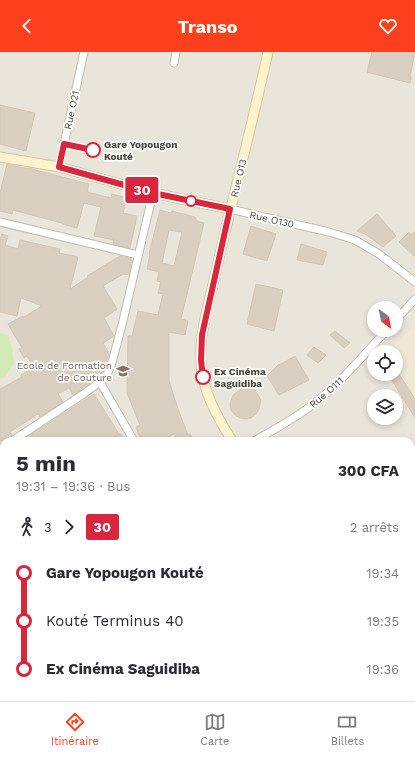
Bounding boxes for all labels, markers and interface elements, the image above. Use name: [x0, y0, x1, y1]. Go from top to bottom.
icon: back: [16, 15, 38, 37]
icon: heart: [377, 15, 399, 37]
text: Transo: [177, 16, 238, 37]
street label: Rue O21: [62, 90, 81, 130]
place label: Gare Yopougon Kouté: [104, 139, 177, 162]
marker: Gare Yopougon Kouté: [85, 142, 101, 158]
street label: Rue O13: [228, 158, 249, 198]
line badge: 30: [124, 177, 160, 203]
text: 30: [133, 182, 151, 198]
unlabelled marker: [185, 195, 197, 207]
street label: Rue O130: [249, 209, 295, 230]
north arrow: [367, 301, 403, 337]
map controls: [367, 301, 403, 425]
button: locate: [367, 345, 403, 381]
place label: Ecole de Formation de Couture: [17, 360, 112, 383]
school or university icon: Ecole de Formation de Couture: [115, 363, 131, 379]
place label: Ex Cinéma Saguidiba: [214, 366, 266, 389]
marker: Ex Cinéma Saguidiba: [195, 369, 211, 385]
street label: Rue O111: [307, 375, 345, 410]
button: layers: [367, 389, 403, 425]
text: 5 min: [16, 451, 76, 476]
text: 300 CFA: [338, 462, 399, 480]
text: 19:31 – 19:36 · Bus: [16, 479, 130, 494]
icon: walk: [16, 516, 38, 538]
icon: forward: [58, 516, 80, 538]
text: 30: [94, 519, 111, 535]
text: 3: [44, 520, 52, 535]
text: 2 arrêts: [350, 520, 399, 535]
text: Gare Yopougon Kouté: [46, 564, 204, 582]
text: 19:34: [367, 566, 399, 581]
text: Kouté Terminus 40: [46, 612, 184, 630]
text: 19:35: [367, 614, 399, 629]
text: Ex Cinéma Saguidiba: [46, 660, 200, 678]
text: 19:36: [367, 662, 399, 677]
tab: Itinéraire: [51, 711, 99, 748]
tab: Carte: [200, 711, 229, 748]
tab: Billets: [331, 711, 364, 748]

